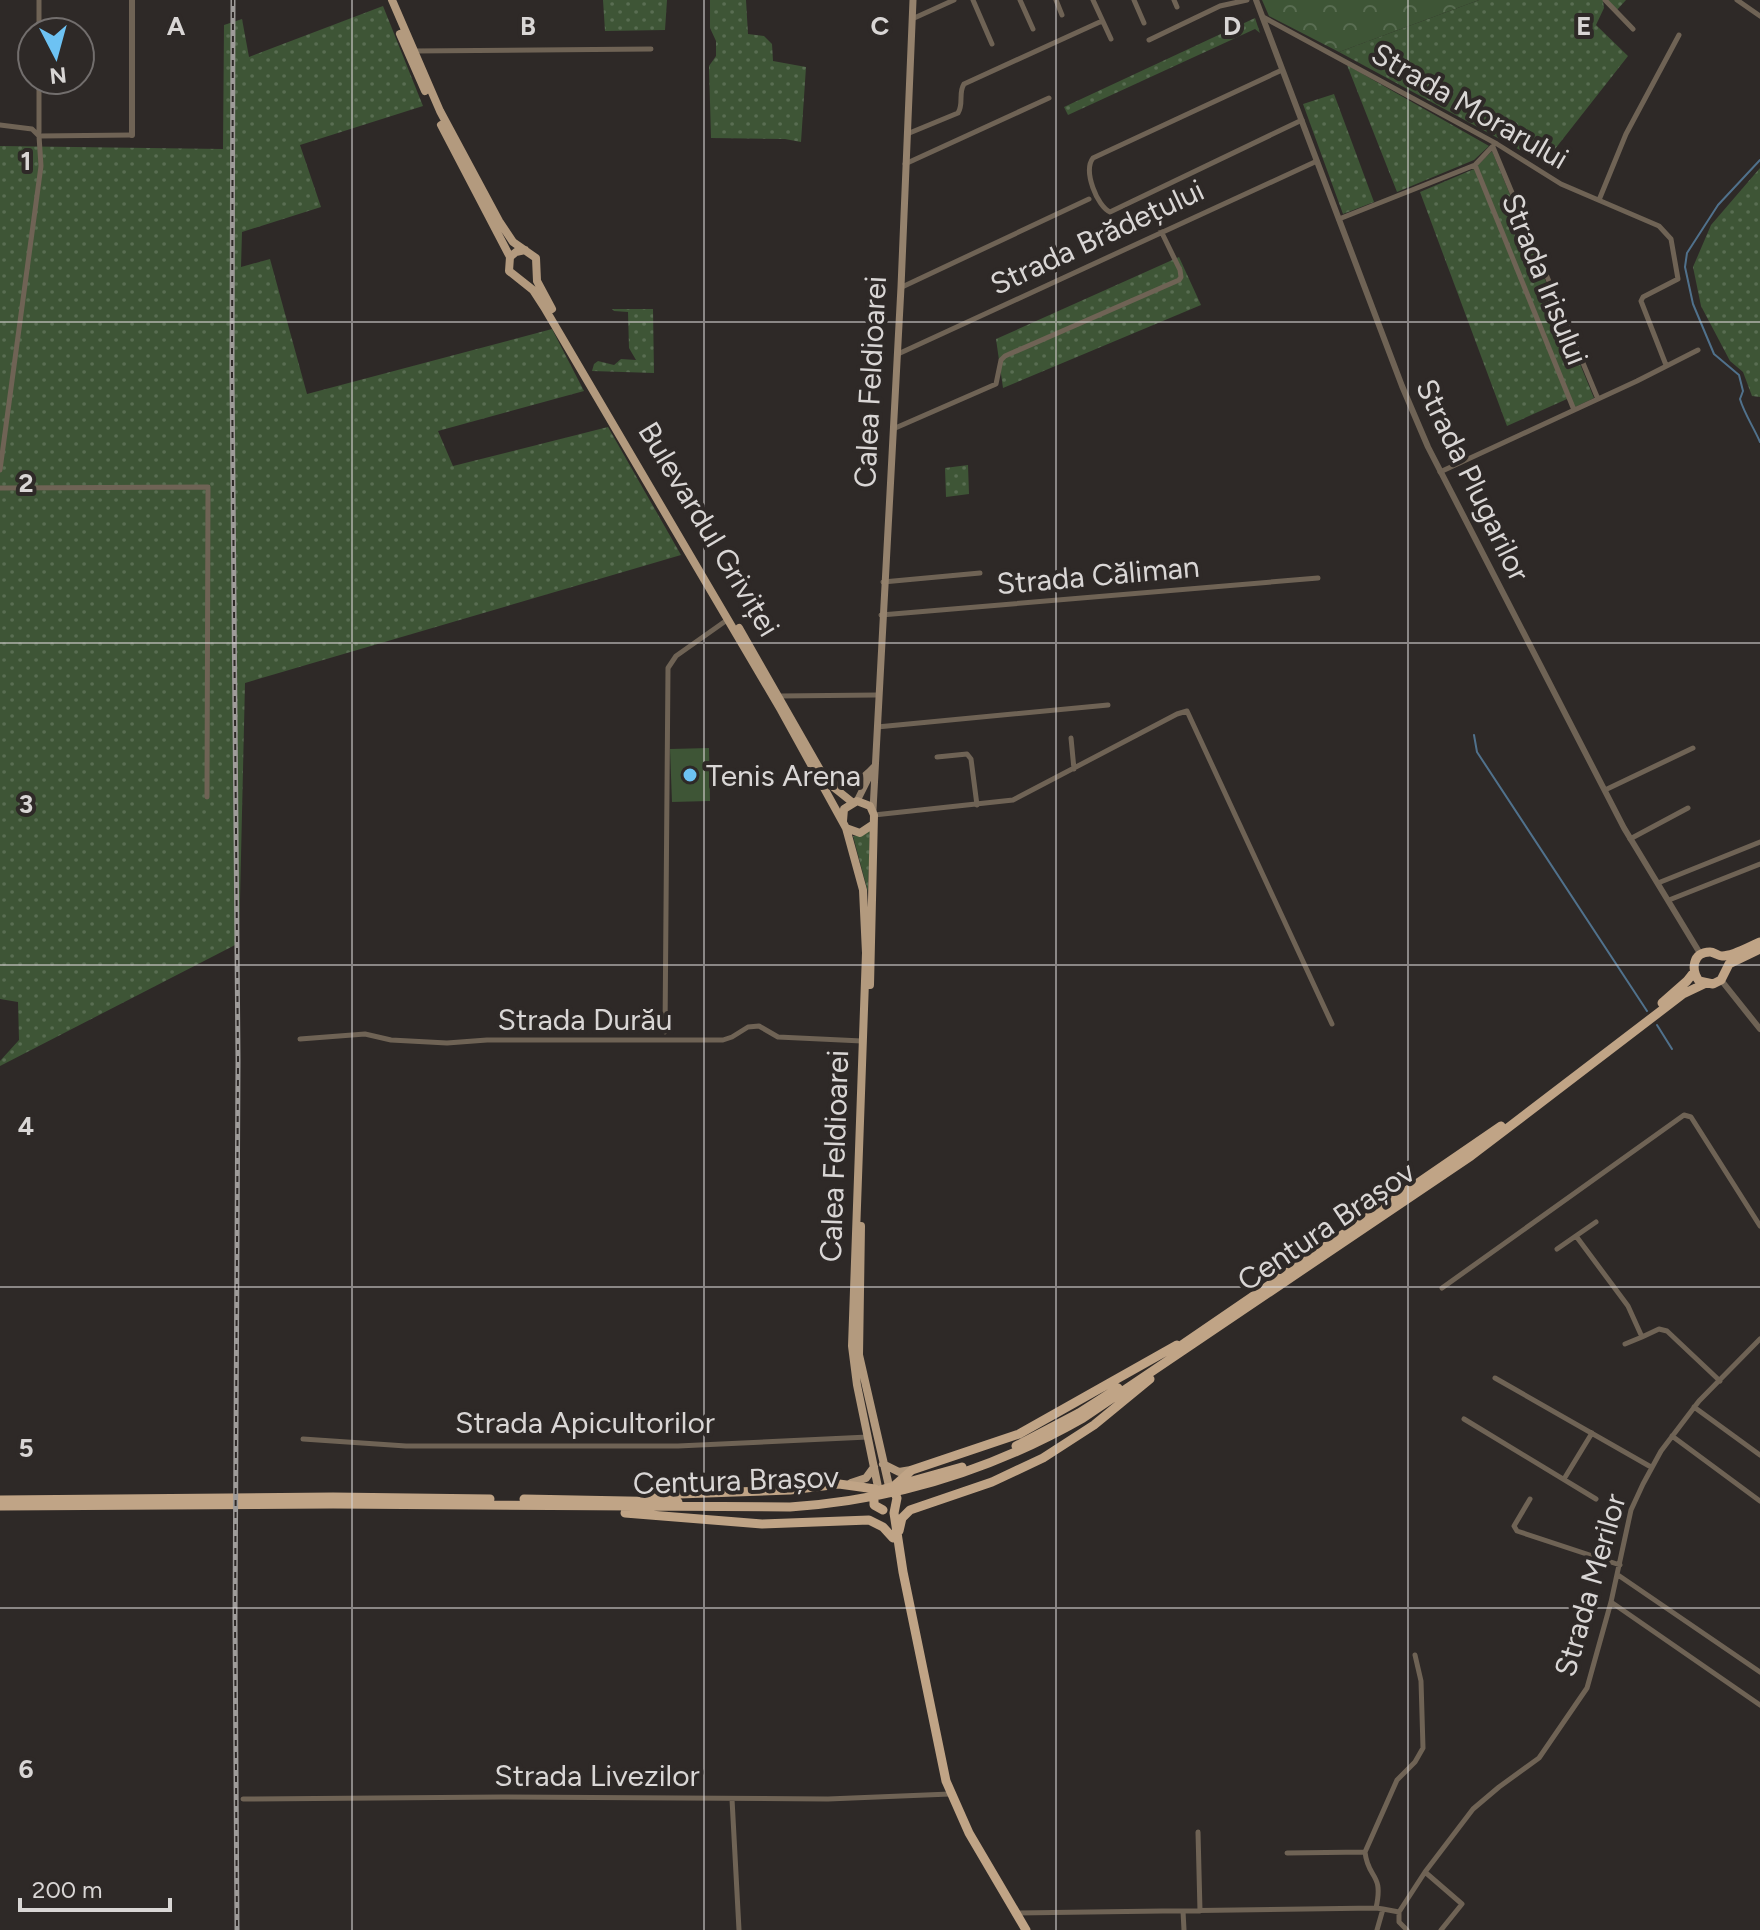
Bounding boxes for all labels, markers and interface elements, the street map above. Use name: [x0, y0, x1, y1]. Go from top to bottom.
text: A: [167, 10, 186, 42]
text: B: [520, 10, 536, 42]
text: C: [871, 10, 890, 42]
text: D: [1223, 10, 1241, 42]
text: E: [1576, 10, 1592, 42]
north arrow: [16, 16, 96, 96]
street label: Strada Morarului: [1365, 35, 1575, 177]
text: N: [48, 61, 68, 90]
text: 1: [21, 145, 31, 177]
street label: Strada Brădețului: [984, 171, 1210, 303]
street label: Strada Irisului: [1494, 188, 1596, 370]
street label: Calea Feldioarei: [846, 275, 894, 489]
street label: Strada Plugarilor: [1408, 373, 1538, 587]
street label: Bulevardul Griviței: [630, 415, 788, 643]
text: 2: [18, 467, 34, 499]
street label: Strada Căliman: [995, 548, 1201, 602]
place label: Tenis Arena: [706, 757, 861, 794]
marker: Tenis Arena: [681, 766, 699, 784]
text: 3: [19, 788, 33, 820]
street label: Strada Durău: [497, 1001, 673, 1038]
street label: Calea Feldioarei: [812, 1049, 856, 1263]
text: 4: [18, 1110, 34, 1142]
street label: Centura Brașov: [1230, 1153, 1422, 1299]
street label: Strada Apicultorilor: [455, 1404, 715, 1441]
text: 5: [18, 1432, 34, 1464]
street label: Centura Brașov: [632, 1458, 840, 1502]
street label: Strada Merilor: [1546, 1489, 1634, 1681]
text: 6: [18, 1753, 34, 1785]
street label: Strada Livezilor: [494, 1757, 700, 1794]
scale bar: [20, 1862, 170, 1912]
text: 200 m: [32, 1875, 103, 1904]

